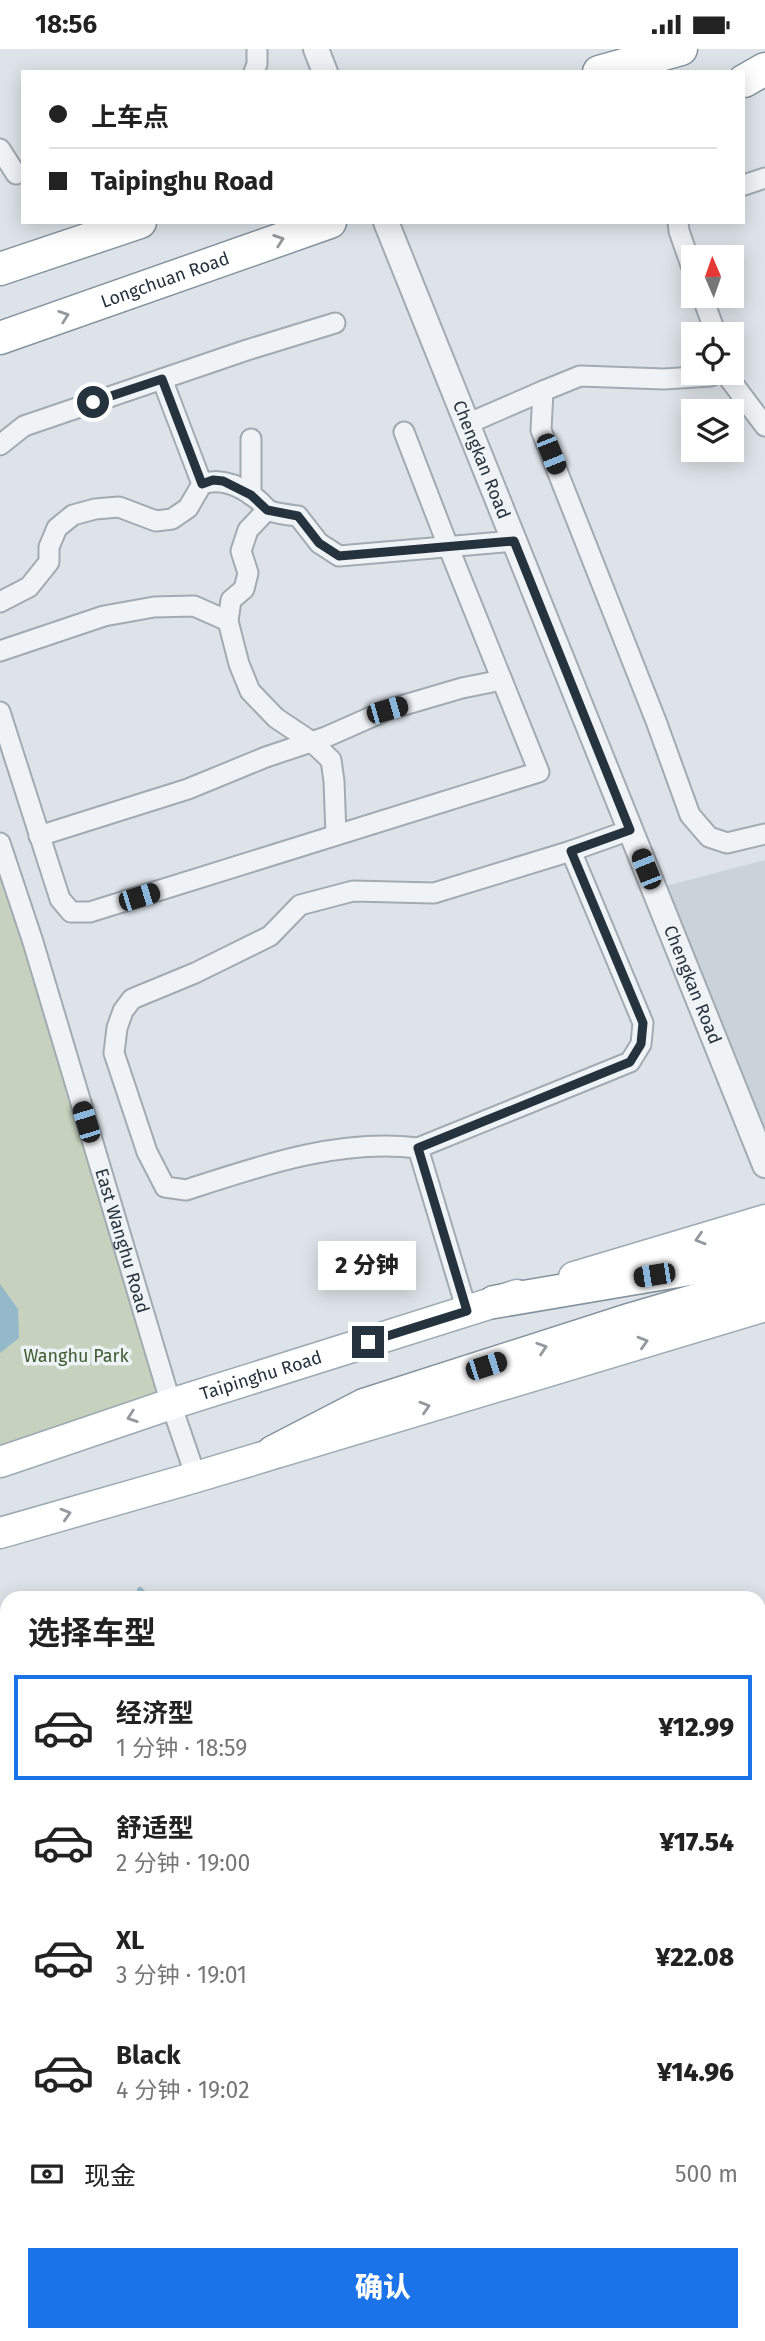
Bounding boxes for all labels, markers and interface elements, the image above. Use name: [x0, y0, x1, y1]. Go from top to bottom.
text: 18:56: [35, 9, 97, 40]
text: 上车点: [91, 102, 169, 133]
text: Taipinghu Road: [91, 166, 274, 197]
one-way arrow: [272, 234, 285, 248]
north arrow: [681, 245, 744, 308]
map controls: [681, 245, 744, 462]
street label: Longchuan Road: [98, 247, 232, 313]
one-way arrow: [58, 310, 70, 324]
button: locate: [681, 322, 744, 385]
route start: [77, 386, 109, 418]
street label: Chengkan Road: [448, 397, 515, 522]
button: layers: [681, 399, 744, 462]
car: [534, 431, 569, 477]
car: [364, 694, 411, 726]
car: [629, 846, 664, 892]
car: [116, 881, 163, 913]
street label: Chengkan Road: [659, 922, 726, 1047]
car: [70, 1099, 103, 1145]
street label: East Wanghu Road: [90, 1166, 154, 1316]
one-way arrow: [694, 1231, 706, 1246]
callout: 2 分钟: [319, 1241, 417, 1289]
text: 2 分钟: [335, 1251, 399, 1279]
car: [632, 1261, 677, 1289]
route end: [352, 1326, 384, 1358]
one-way arrow: [636, 1336, 648, 1351]
one-way arrow: [535, 1342, 547, 1357]
park label: Wanghu Park: [23, 1345, 129, 1367]
street label: Taipinghu Road: [198, 1346, 325, 1405]
car: [463, 1350, 510, 1382]
one-way arrow: [418, 1401, 430, 1416]
one-way arrow: [126, 1409, 138, 1423]
one-way arrow: [59, 1508, 71, 1522]
text: 选择车型: [28, 1614, 156, 1652]
icon: car: [32, 1696, 95, 1759]
text: 经济型: [116, 1698, 194, 1729]
text: ¥12.99: [658, 1712, 734, 1743]
text: 1 分钟 · 18:59: [116, 1734, 247, 1762]
icon: car: [32, 1811, 95, 1874]
text: 舒适型: [116, 1813, 194, 1844]
text: ¥17.54: [659, 1827, 734, 1858]
text: 2 分钟 · 19:00: [116, 1849, 250, 1877]
text: XL: [116, 1925, 144, 1956]
icon: car: [32, 1926, 95, 1989]
text: ¥22.08: [656, 1942, 734, 1973]
text: 3 分钟 · 19:01: [116, 1961, 247, 1989]
text: Black: [116, 2040, 181, 2071]
icon: car: [32, 2041, 95, 2104]
text: ¥14.96: [657, 2057, 734, 2088]
text: 4 分钟 · 19:02: [116, 2076, 250, 2104]
icon: cash: [28, 2155, 66, 2193]
text: 500 m: [675, 2160, 738, 2188]
text: 现金: [84, 2161, 136, 2192]
button: 确认: [28, 2248, 738, 2328]

